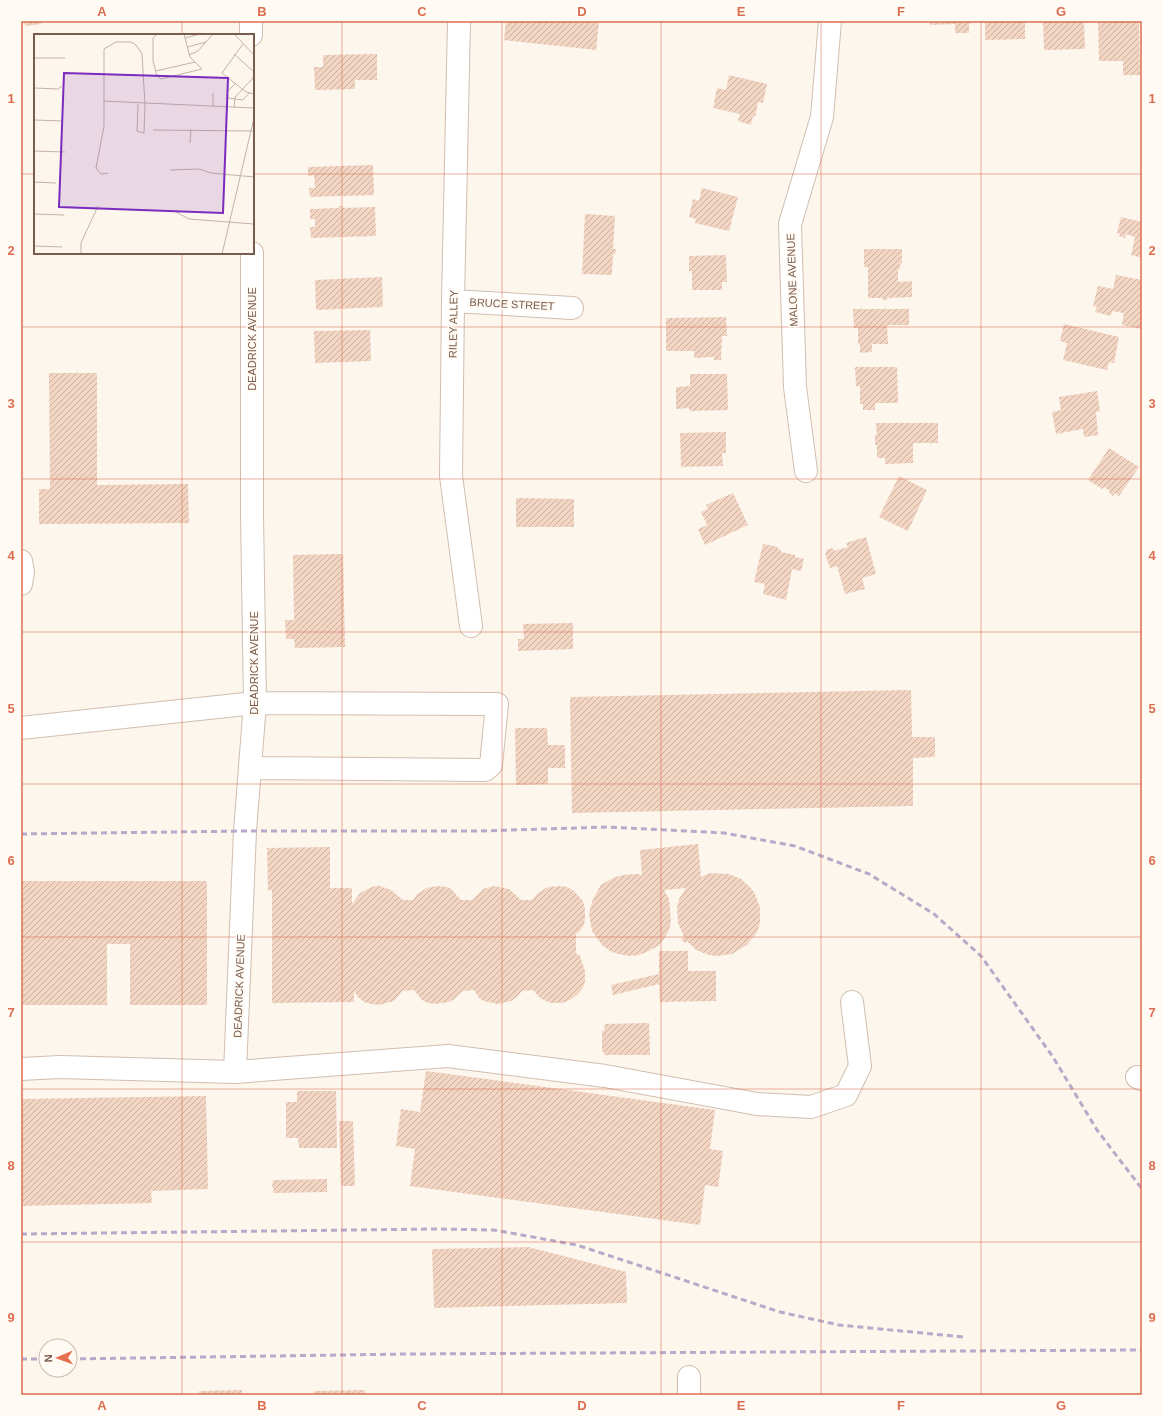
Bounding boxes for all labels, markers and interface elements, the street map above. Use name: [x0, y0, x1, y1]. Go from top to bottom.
text: A: [97, 4, 107, 19]
text: B: [257, 4, 267, 19]
text: C: [417, 4, 427, 19]
text: D: [577, 4, 587, 19]
text: E: [737, 4, 746, 19]
text: F: [897, 4, 905, 19]
text: G: [1056, 4, 1066, 19]
inset map: [34, 34, 254, 254]
text: 1: [7, 91, 15, 106]
text: 1: [1148, 91, 1156, 106]
street label: MALONE AVENUE: [784, 233, 800, 327]
text: 2: [7, 243, 15, 258]
text: 2: [1148, 243, 1156, 258]
street label: DEADRICK AVENUE: [246, 287, 258, 391]
street label: RILEY ALLEY: [446, 289, 460, 358]
street label: BRUCE STREET: [469, 296, 555, 312]
text: 3: [7, 396, 15, 411]
text: 3: [1148, 396, 1156, 411]
text: 4: [7, 548, 15, 563]
text: 4: [1148, 548, 1156, 563]
street label: DEADRICK AVENUE: [248, 611, 260, 715]
text: 5: [7, 701, 15, 716]
text: 5: [1148, 701, 1156, 716]
text: 6: [7, 853, 15, 868]
text: 6: [1148, 853, 1156, 868]
street label: DEADRICK AVENUE: [231, 934, 247, 1038]
text: 7: [7, 1005, 15, 1020]
text: 7: [1148, 1005, 1156, 1020]
text: 8: [7, 1158, 15, 1173]
text: 8: [1148, 1158, 1156, 1173]
text: 9: [7, 1310, 15, 1325]
text: 9: [1148, 1310, 1156, 1325]
north arrow: [38, 1338, 78, 1378]
text: N: [42, 1354, 54, 1363]
text: A: [97, 1398, 107, 1413]
text: B: [257, 1398, 267, 1413]
text: C: [417, 1398, 427, 1413]
text: D: [577, 1398, 587, 1413]
text: E: [737, 1398, 746, 1413]
text: F: [897, 1398, 905, 1413]
text: G: [1056, 1398, 1066, 1413]

